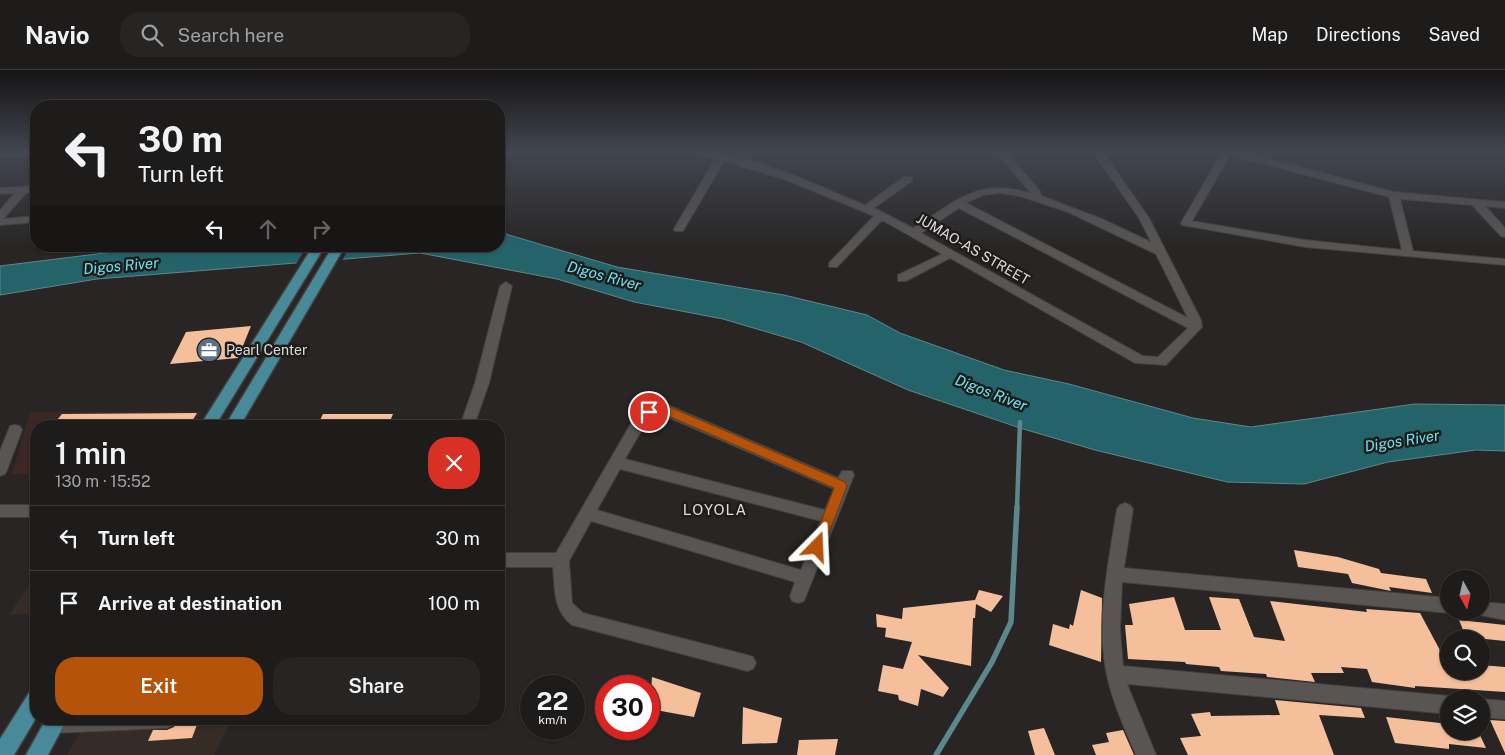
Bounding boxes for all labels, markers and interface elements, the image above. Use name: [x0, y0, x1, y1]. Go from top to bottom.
search box: [120, 12, 470, 57]
text: Navio: [25, 21, 90, 49]
icon: search: [138, 21, 166, 49]
text: Search here: [178, 24, 284, 46]
text: Map: [1251, 24, 1288, 45]
text: Directions: [1316, 24, 1401, 45]
text: Saved: [1429, 24, 1480, 45]
text: 30 m: [138, 119, 223, 160]
icon: left: [55, 120, 120, 185]
text: Turn left: [138, 161, 224, 187]
street label: JUMAO-AS STREET: [914, 210, 1032, 288]
icon: left: [201, 215, 229, 243]
icon: ahead: [254, 215, 282, 243]
icon: right: [307, 215, 335, 243]
water label: Digos River: [83, 254, 160, 277]
water label: Digos River: [565, 258, 643, 294]
office icon: Pearl Center: [196, 337, 222, 363]
place label: Pearl Center: [226, 342, 307, 358]
water label: Digos River: [953, 371, 1030, 414]
pin: [628, 391, 670, 433]
icon: arrive: [635, 398, 663, 426]
water label: Digos River: [1363, 426, 1441, 455]
text: 1 min: [55, 435, 126, 471]
button: close: [428, 437, 480, 489]
text: 130 m · 15:52: [55, 472, 151, 491]
district label: LOYOLA: [683, 501, 747, 518]
position arrow: [790, 520, 842, 572]
icon: left: [55, 524, 83, 552]
text: Turn left: [98, 527, 175, 549]
text: 30 m: [435, 527, 480, 549]
north arrow: [1440, 570, 1490, 620]
map controls: [1440, 570, 1490, 740]
icon: arrive: [55, 589, 83, 617]
text: Arrive at destination: [98, 592, 282, 614]
text: 100 m: [428, 592, 480, 614]
button: search: [1440, 630, 1490, 680]
button: Exit: [55, 657, 263, 715]
button: Share: [273, 657, 480, 715]
speed limit sign: 30: [595, 675, 660, 740]
text: 22: [537, 686, 568, 716]
button: layers: [1440, 690, 1490, 740]
text: km/h: [538, 713, 567, 727]

